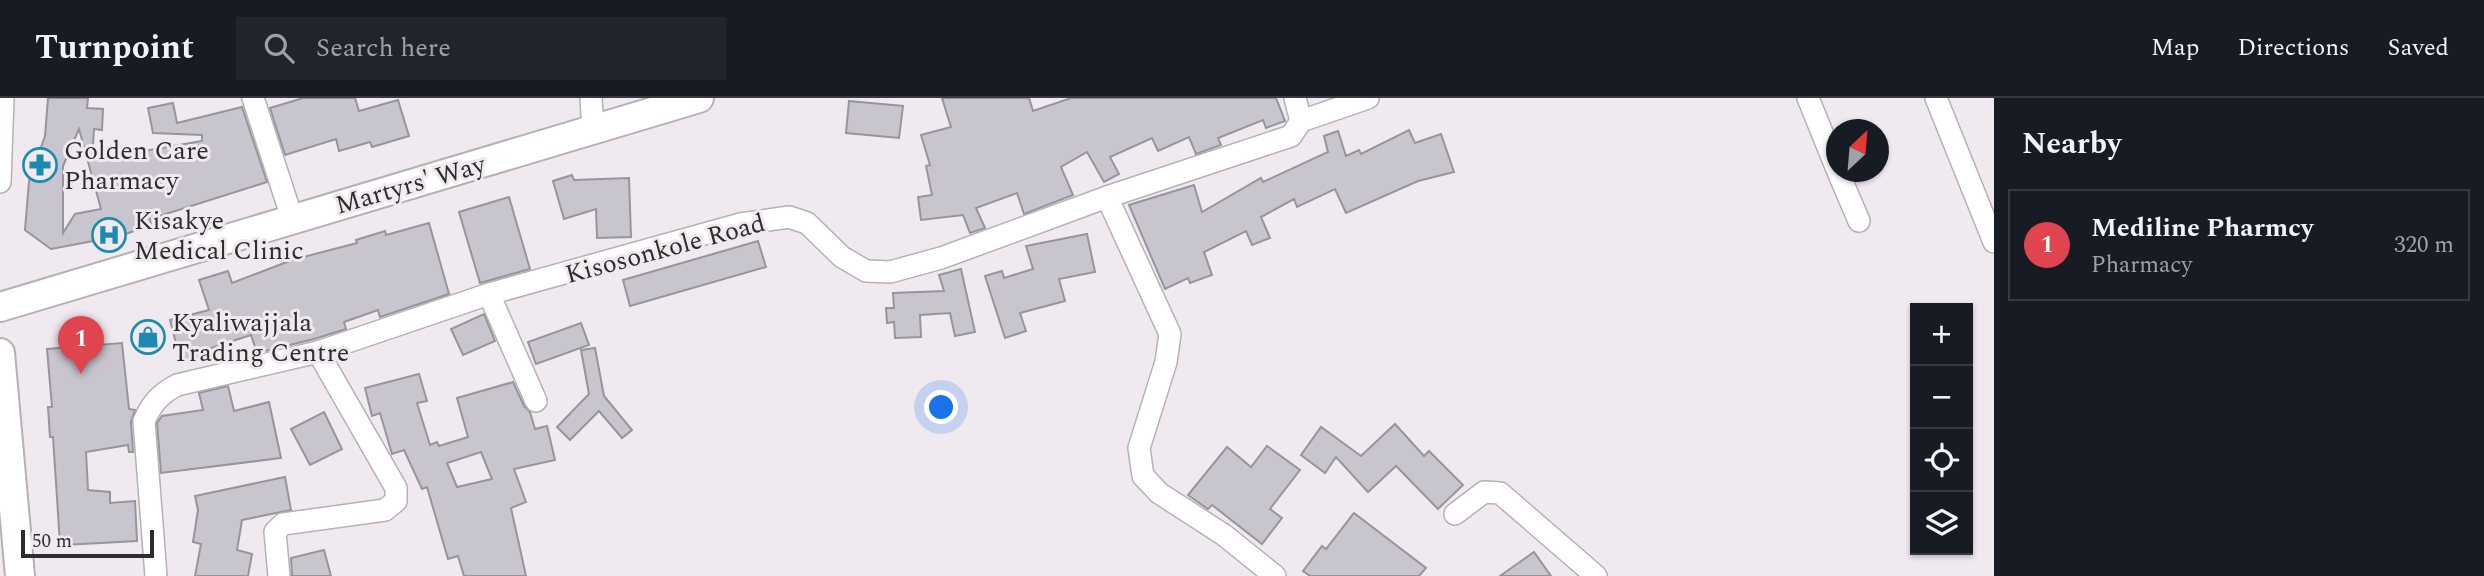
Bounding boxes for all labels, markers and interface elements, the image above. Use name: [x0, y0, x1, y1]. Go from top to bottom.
search box: [236, 17, 726, 80]
text: Turnpoint: [35, 23, 194, 73]
text: Search here: [316, 28, 451, 68]
icon: search: [260, 29, 298, 67]
text: Map: [2151, 30, 2199, 66]
text: Directions: [2237, 30, 2349, 66]
text: Saved: [2387, 30, 2449, 66]
north arrow: [1826, 119, 1889, 182]
text: Nearby: [2022, 121, 2121, 167]
place label: Golden Care Pharmacy: [64, 131, 209, 201]
street label: Martyrs' Way: [331, 144, 491, 225]
pharmacy icon: Golden Care Pharmacy: [21, 146, 59, 184]
place label: Kisakye Medical Clinic: [134, 201, 304, 271]
street label: Kisosonkole Road: [561, 203, 770, 295]
text: Mediline Pharmcy: [2091, 208, 2313, 248]
hospital icon: Kisakye Medical Clinic: [90, 216, 128, 254]
text: 1: [2041, 228, 2053, 263]
text: 320 m: [2394, 228, 2454, 263]
text: Pharmacy: [2091, 248, 2192, 283]
place label: Kyaliwajjala Trading Centre: [172, 303, 349, 373]
map controls: [1910, 303, 1973, 555]
button: +: [1910, 303, 1973, 366]
pin: 1: [58, 316, 104, 374]
shop icon: Kyaliwajjala Trading Centre: [129, 318, 167, 356]
button: −: [1910, 366, 1973, 429]
your location: [924, 390, 958, 424]
button: locate: [1910, 429, 1973, 492]
button: layers: [1910, 492, 1973, 555]
scale bar: [21, 527, 154, 559]
text: 50 m: [32, 527, 72, 556]

